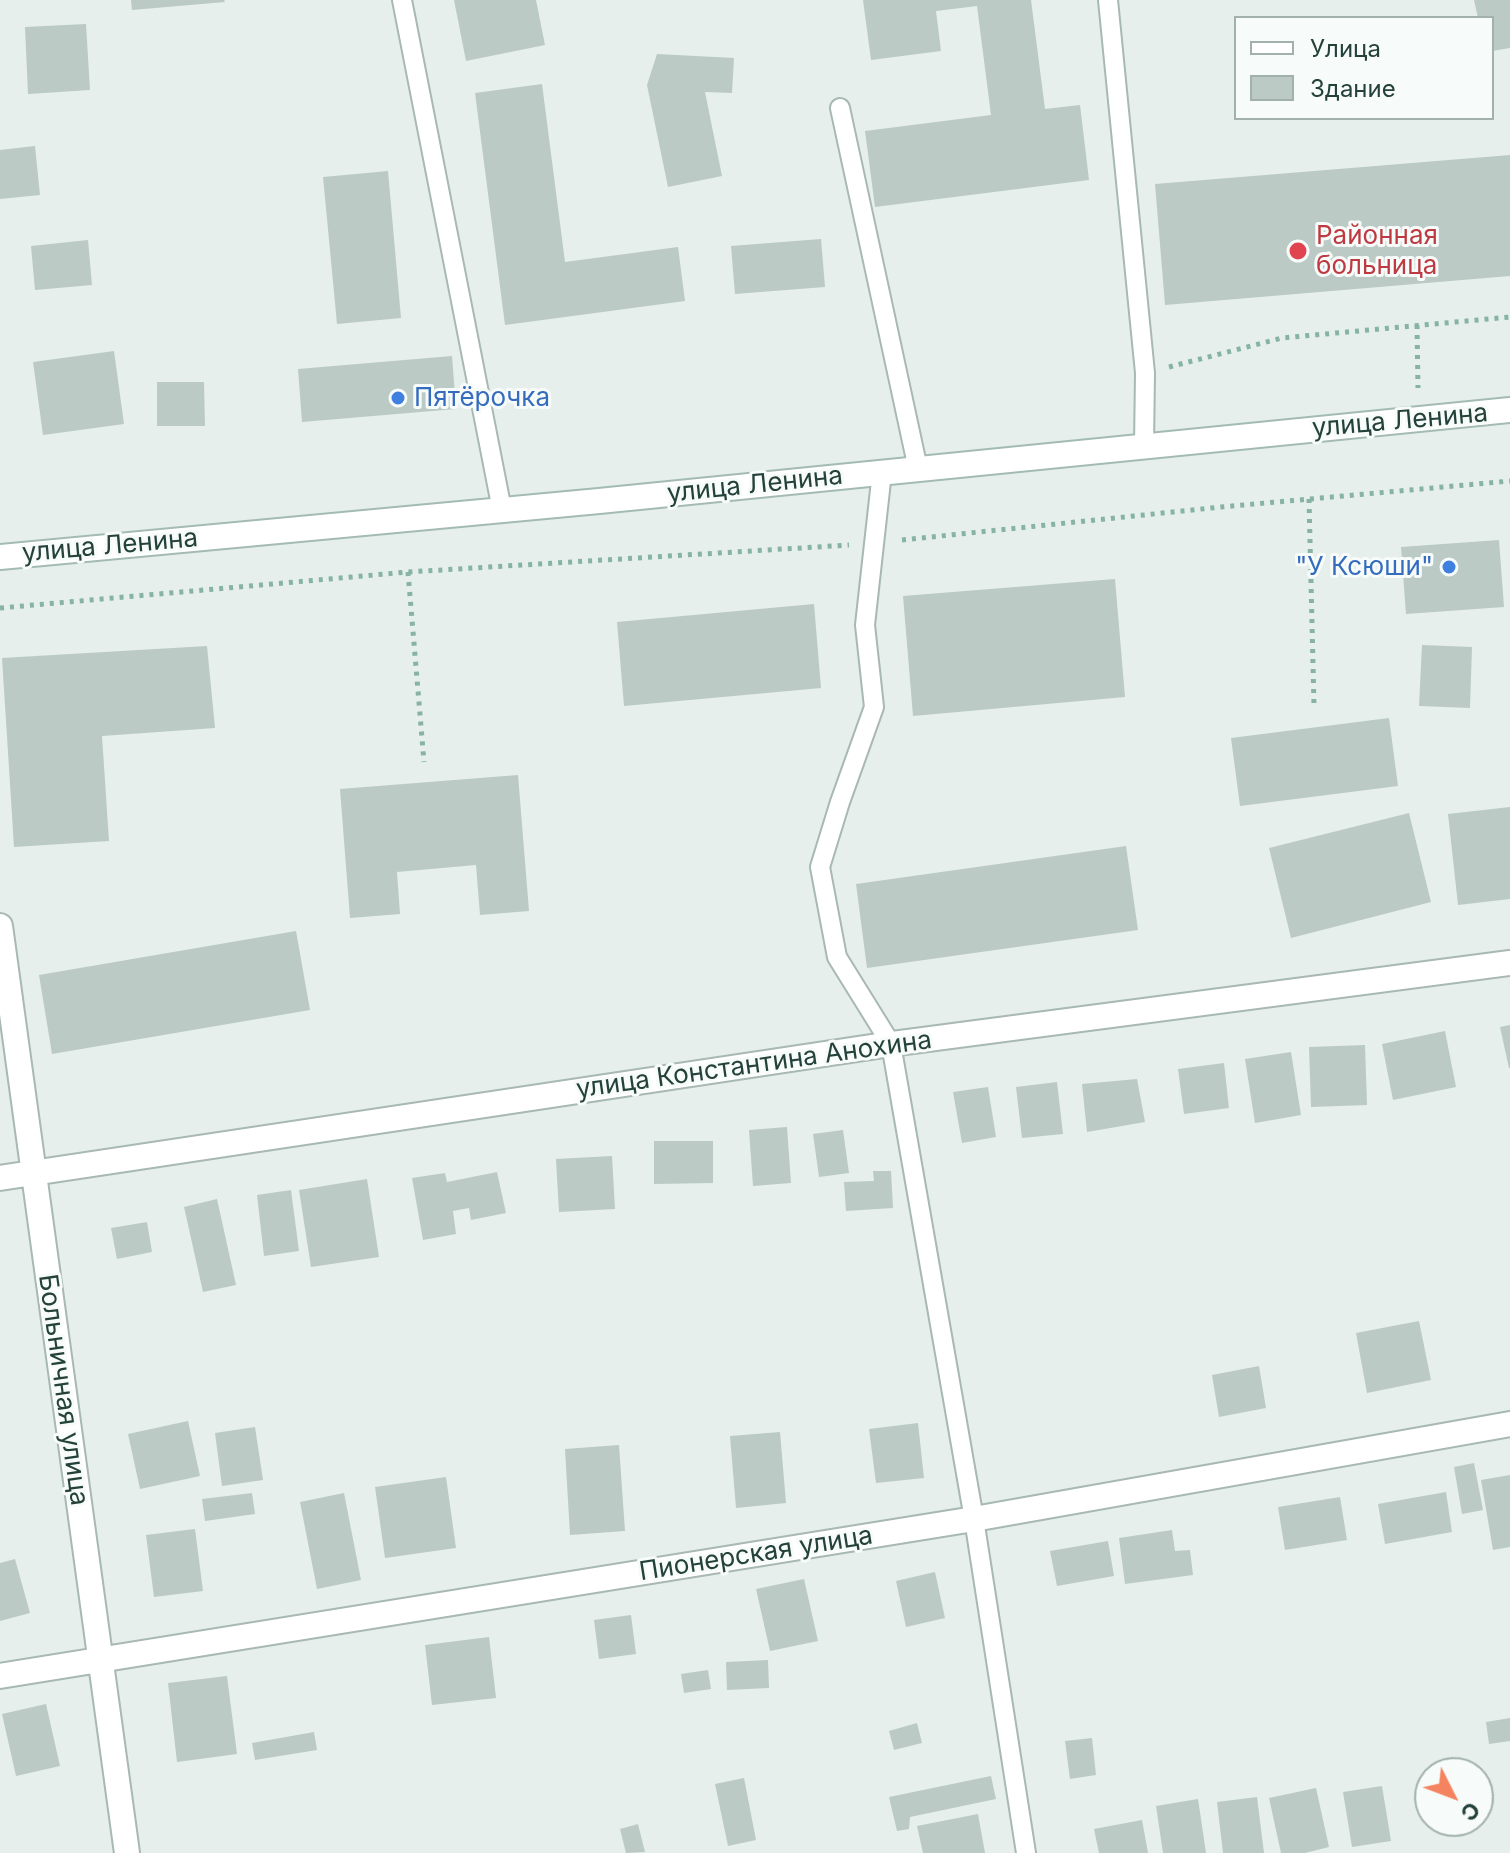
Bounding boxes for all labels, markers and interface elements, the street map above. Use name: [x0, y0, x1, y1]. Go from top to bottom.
legend: [1234, 16, 1494, 120]
text: Улица: [1310, 34, 1381, 63]
text: Здание: [1310, 74, 1396, 103]
place label: Районная больница: [1316, 220, 1438, 282]
marker: Районная больница: [1287, 240, 1309, 262]
place label: Пятёрочка: [414, 382, 550, 414]
marker: Пятёрочка: [389, 389, 407, 407]
street label: улица Ленина: [1311, 398, 1489, 444]
street label: улица Ленина: [666, 460, 844, 510]
street label: улица Ленина: [21, 523, 199, 569]
place label: "У Ксюши": [1295, 551, 1433, 583]
marker: "У Ксюши": [1440, 558, 1458, 576]
street label: улица Константина Анохина: [574, 1025, 934, 1105]
street label: Больничная улица: [31, 1272, 95, 1508]
street label: Пионерская улица: [637, 1520, 875, 1588]
north arrow: [1414, 1757, 1494, 1837]
text: С: [1455, 1797, 1485, 1826]

